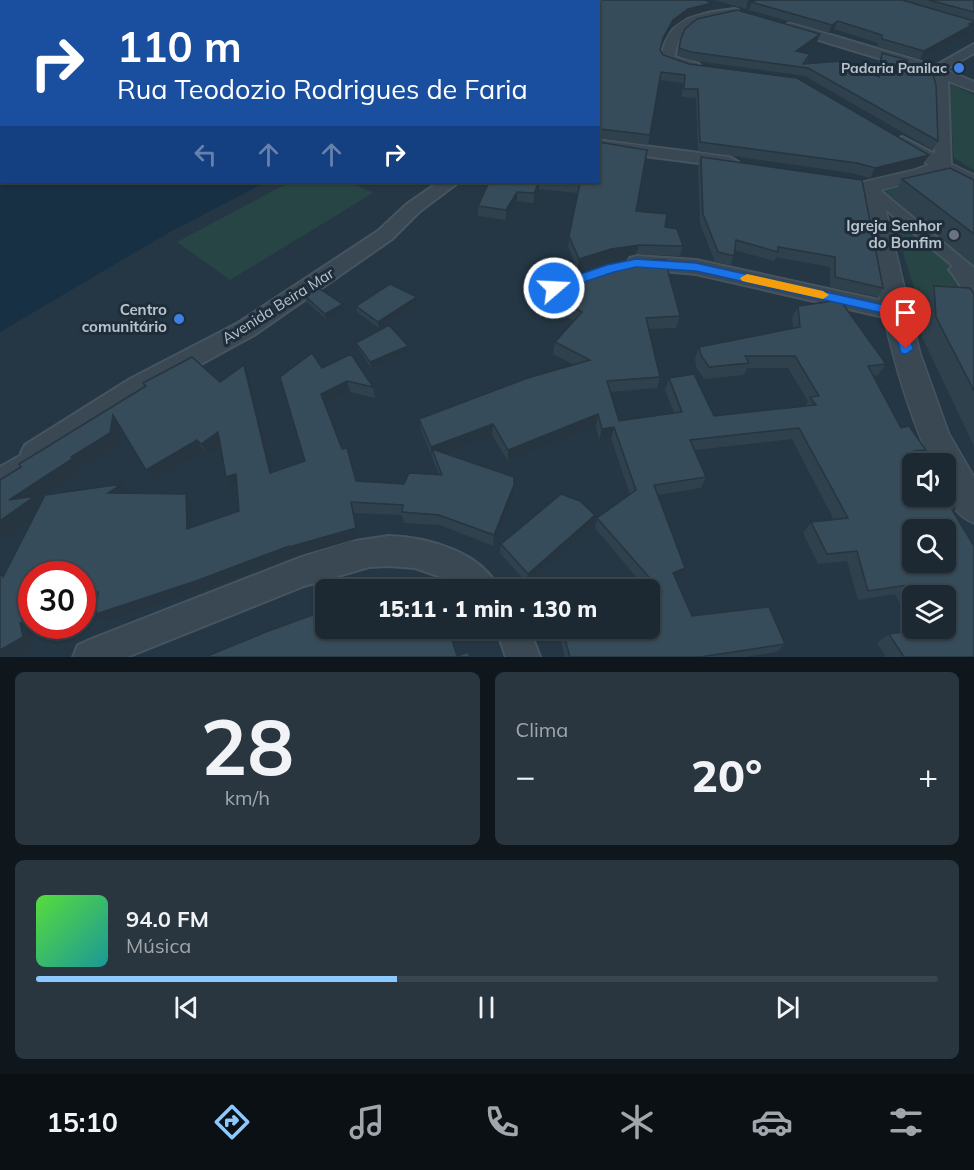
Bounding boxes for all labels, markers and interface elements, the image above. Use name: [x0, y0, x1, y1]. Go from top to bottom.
text: 110 m: [117, 20, 242, 73]
icon: right: [18, 24, 96, 102]
place label: Padaria Panilac: [841, 59, 947, 77]
marker: Padaria Panilac: [952, 61, 966, 75]
text: Rua Teodozio Rodrigues de Faria: [117, 72, 528, 106]
icon: left: [189, 138, 222, 171]
icon: ahead: [252, 138, 285, 171]
icon: ahead: [315, 138, 348, 171]
icon: right: [378, 138, 411, 171]
place label: Igreja Senhor do Bonfim: [846, 216, 942, 252]
marker: Igreja Senhor do Bonfim: [947, 228, 961, 242]
position arrow: [522, 256, 586, 320]
street label: Avenida Beira Mar: [218, 263, 338, 348]
pin: [880, 287, 931, 349]
icon: arrive: [889, 296, 922, 329]
place label: Centro comunitário: [82, 300, 167, 336]
marker: Centro comunitário: [172, 312, 186, 326]
map controls: [902, 453, 956, 639]
button: sound: [902, 453, 956, 507]
button: search: [902, 519, 956, 573]
speed limit sign: 30: [18, 561, 96, 639]
button: layers: [902, 585, 956, 639]
text: 15:11 · 1 min · 130 m: [378, 595, 597, 623]
text: 28: [200, 697, 294, 795]
text: Clima: [516, 717, 568, 742]
text: 20°: [691, 747, 762, 803]
text: −: [516, 755, 535, 796]
text: +: [918, 755, 938, 796]
text: km/h: [225, 785, 270, 810]
text: 94.0 FM: [126, 905, 209, 933]
text: Música: [126, 933, 191, 958]
icon: previous: [170, 991, 203, 1024]
icon: pause: [470, 991, 503, 1024]
icon: next: [771, 991, 804, 1024]
icon: directions: [211, 1101, 253, 1143]
icon: music: [346, 1101, 388, 1143]
icon: phone: [481, 1101, 523, 1143]
icon: climate: [616, 1101, 658, 1143]
icon: car: [751, 1101, 793, 1143]
icon: filters: [885, 1101, 927, 1143]
text: 15:10: [46, 1105, 118, 1139]

